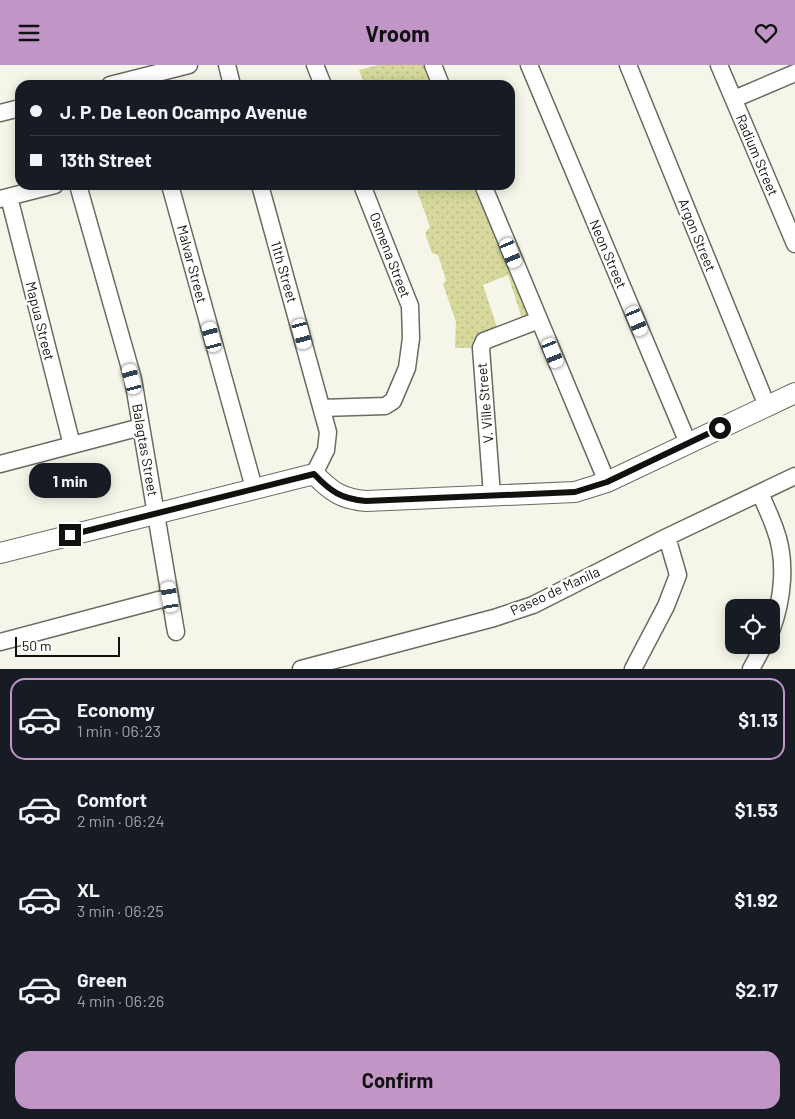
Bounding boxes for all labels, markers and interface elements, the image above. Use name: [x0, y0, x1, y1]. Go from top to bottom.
icon: menu: [15, 19, 43, 47]
icon: heart: [752, 19, 780, 47]
text: Vroom: [365, 20, 430, 46]
text: J. P. De Leon Ocampo Avenue: [60, 100, 307, 123]
street label: Radium Street: [733, 111, 782, 198]
text: 13th Street: [60, 148, 152, 171]
street label: Argon Street: [675, 196, 720, 274]
street label: Osmena Street: [366, 210, 415, 300]
street label: Neon Street: [586, 217, 631, 291]
street label: Malvar Street: [174, 223, 211, 305]
car: [498, 236, 523, 270]
street label: 11th Street: [268, 239, 301, 305]
street label: Mapua Street: [22, 280, 58, 362]
car: [624, 304, 649, 338]
car: [290, 318, 313, 350]
car: [200, 321, 223, 353]
car: [540, 336, 565, 370]
street label: V. Ville Street: [473, 362, 496, 444]
car: [120, 363, 143, 395]
street label: Balagtas Street: [129, 402, 162, 498]
route start: [709, 417, 731, 439]
callout: 1 min: [29, 463, 111, 497]
text: 1 min: [52, 471, 88, 490]
route end: [59, 524, 81, 546]
street label: Paseo de Manila: [507, 562, 602, 619]
car: [160, 581, 179, 613]
map controls: [725, 599, 780, 654]
button: locate: [725, 599, 780, 654]
scale bar: [15, 634, 120, 657]
text: 50 m: [22, 637, 51, 654]
icon: car: [17, 697, 62, 742]
text: Economy: [77, 698, 155, 721]
text: $1.13: [738, 708, 778, 731]
text: 1 min · 06:23: [77, 721, 161, 740]
icon: car: [17, 787, 62, 832]
text: Comfort: [77, 788, 147, 811]
text: $1.53: [735, 798, 778, 821]
text: 2 min · 06:24: [77, 811, 165, 830]
icon: car: [17, 877, 62, 922]
text: XL: [77, 878, 100, 901]
text: $1.92: [735, 888, 778, 911]
text: 3 min · 06:25: [77, 901, 164, 920]
icon: car: [17, 967, 62, 1012]
text: Green: [77, 968, 127, 991]
text: $2.17: [735, 978, 778, 1001]
text: 4 min · 06:26: [77, 991, 164, 1010]
button: Confirm: [15, 1051, 780, 1109]

